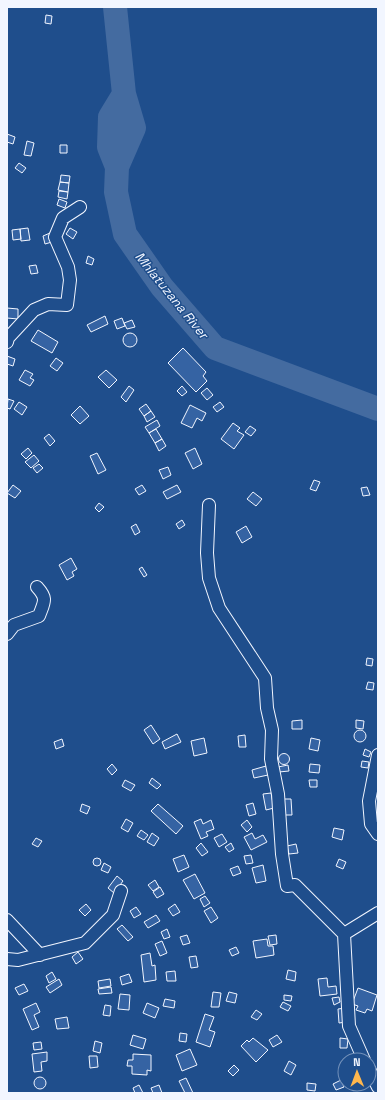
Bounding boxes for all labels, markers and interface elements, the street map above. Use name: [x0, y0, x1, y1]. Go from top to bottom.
water label: Mhlatuzana River: [131, 248, 213, 344]
north arrow: [337, 1052, 377, 1092]
text: N: [353, 1055, 361, 1069]

